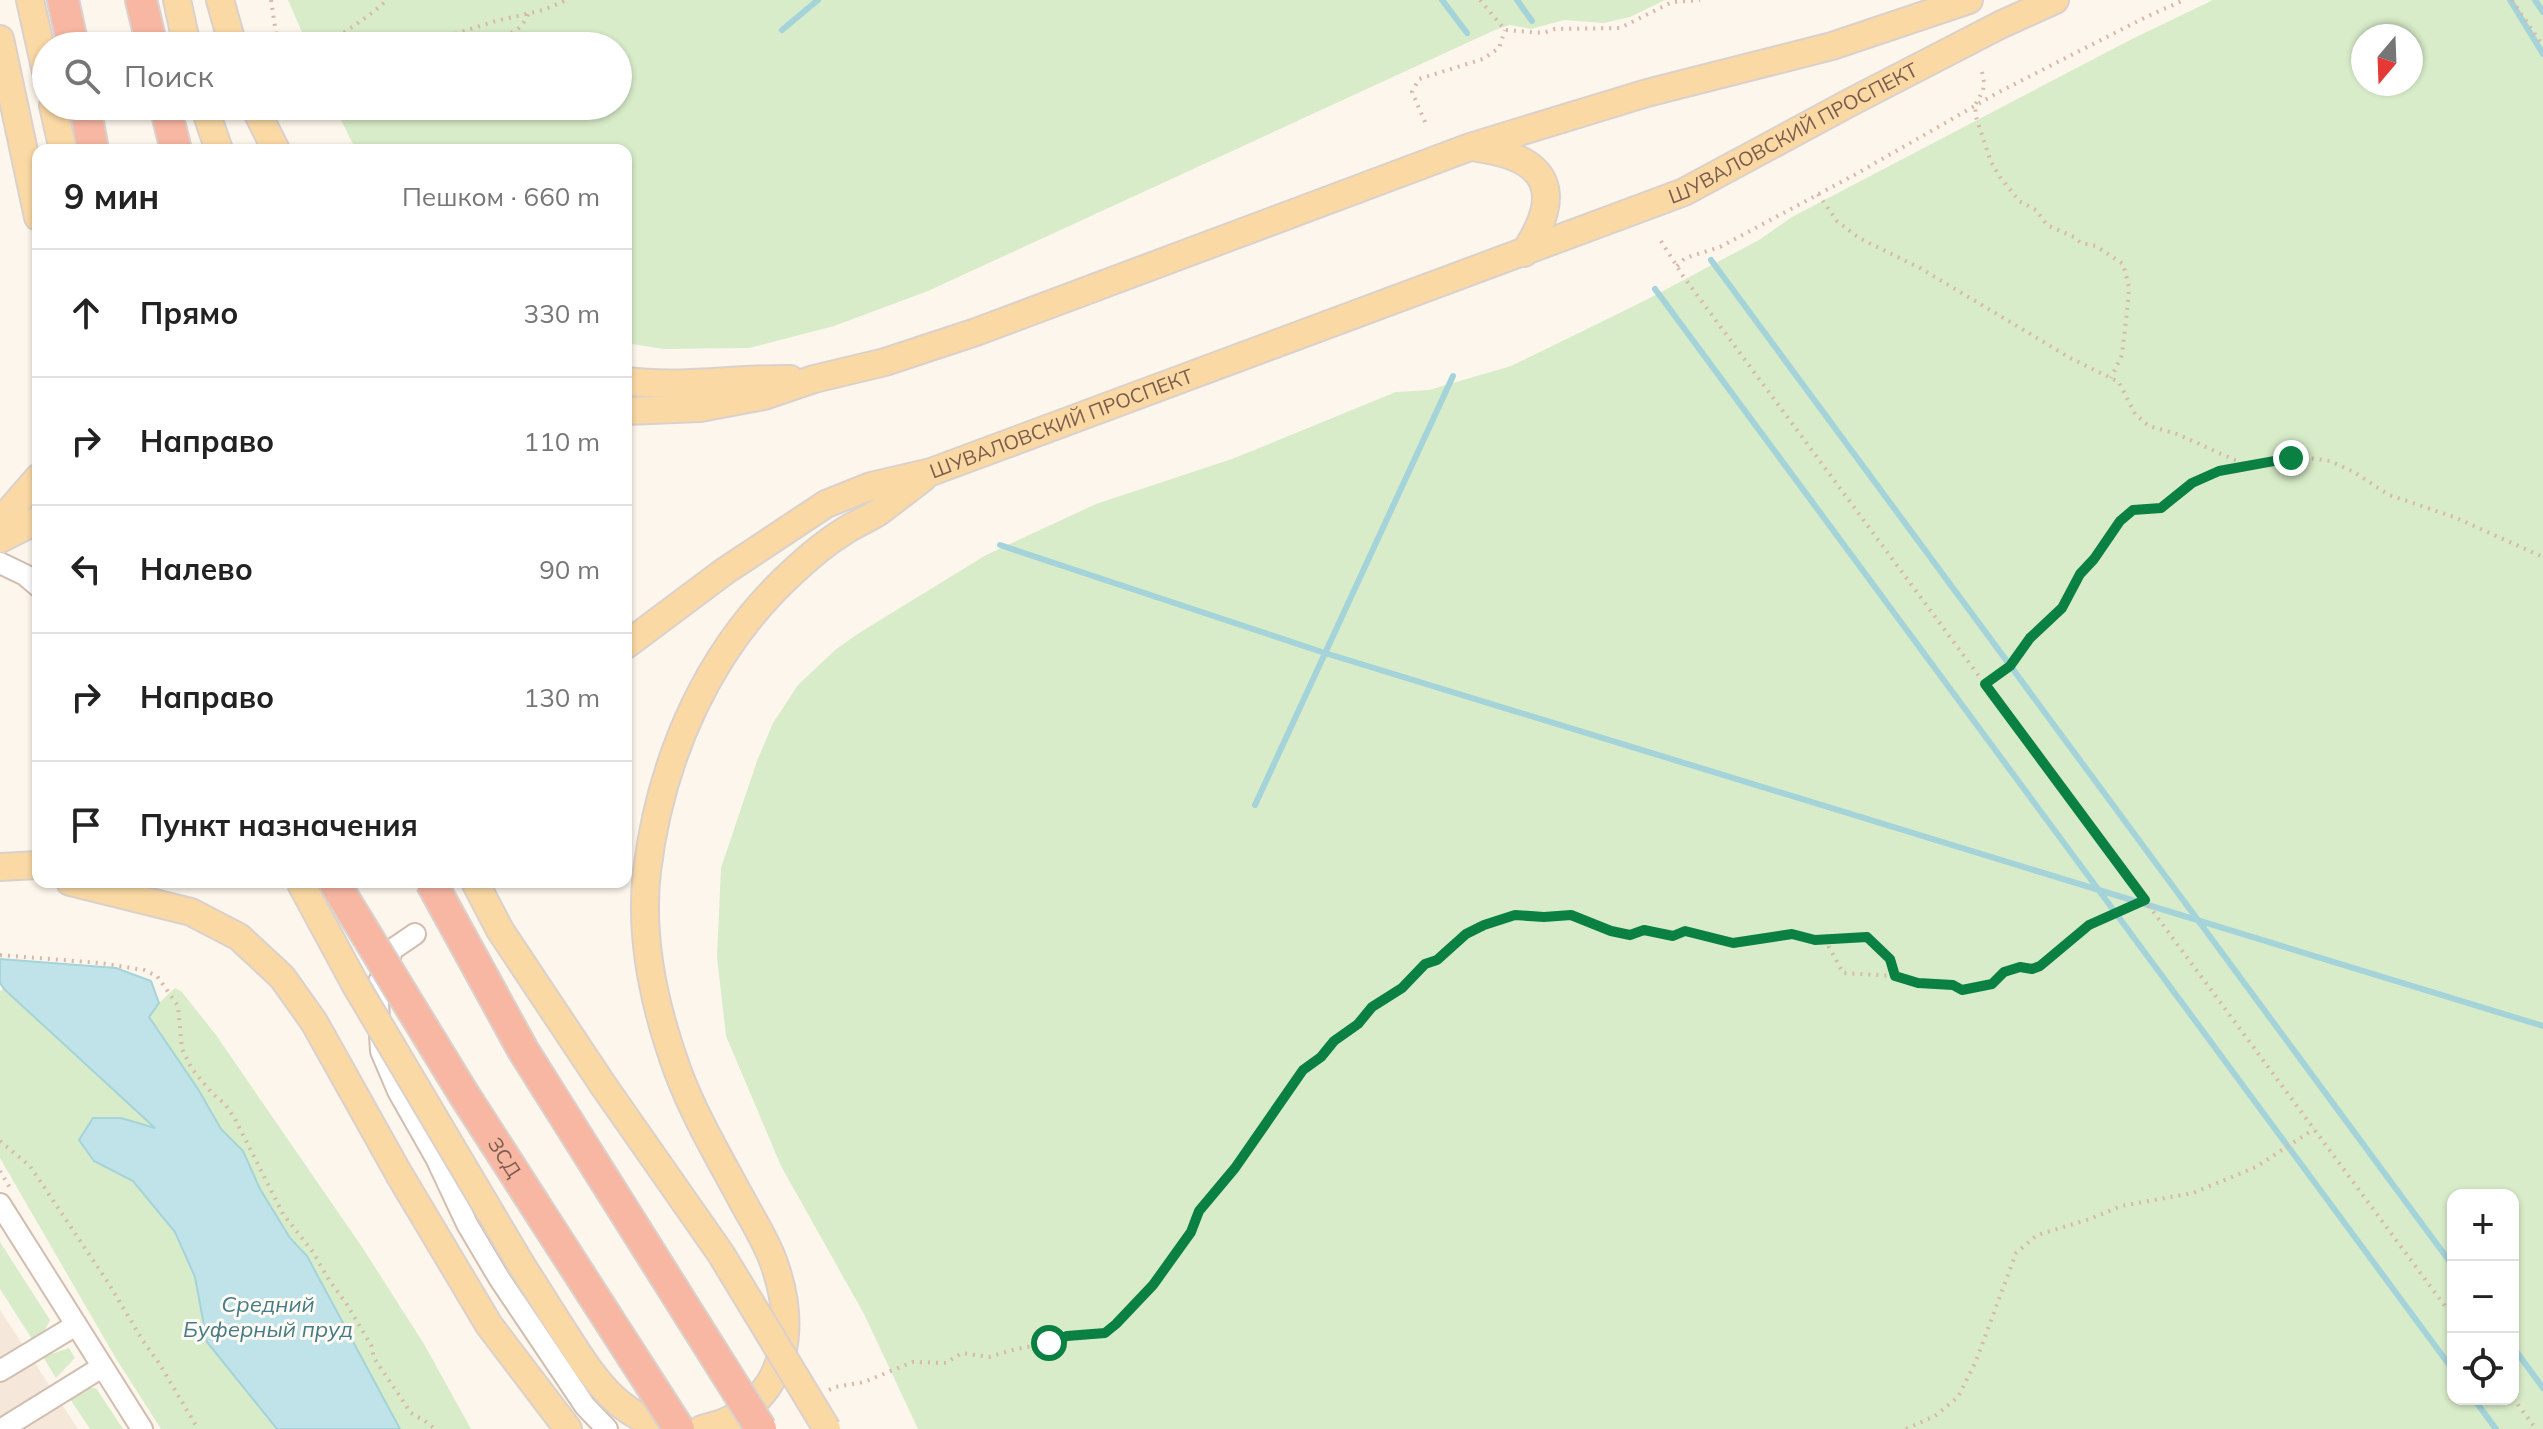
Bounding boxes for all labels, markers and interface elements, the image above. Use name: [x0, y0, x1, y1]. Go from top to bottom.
north arrow: [2351, 24, 2423, 96]
search box: [32, 32, 632, 120]
icon: search: [60, 54, 104, 98]
text: Поиск: [124, 57, 214, 95]
street label: ШУВАЛОВСКИЙ ПРОСПЕКТ: [1665, 57, 1922, 209]
text: 9 мин: [64, 175, 159, 218]
text: Пешком · 660 m: [402, 180, 600, 213]
icon: ahead: [64, 291, 108, 335]
text: Прямо: [140, 294, 238, 332]
text: 330 m: [524, 297, 600, 330]
street label: ШУВАЛОВСКИЙ ПРОСПЕКТ: [926, 363, 1196, 483]
icon: right: [64, 419, 108, 463]
text: Направо: [140, 422, 274, 460]
text: 110 m: [524, 425, 600, 458]
route end: [2273, 440, 2309, 476]
icon: left: [64, 547, 108, 591]
text: Налево: [140, 550, 253, 588]
text: 90 m: [539, 553, 600, 586]
icon: right: [64, 675, 108, 719]
text: Направо: [140, 678, 274, 716]
text: 130 m: [524, 681, 600, 714]
icon: arrive: [64, 803, 108, 847]
text: Пункт назначения: [140, 806, 418, 844]
street label: ЗСД: [483, 1132, 527, 1182]
map controls: [2447, 1189, 2519, 1405]
button: +: [2447, 1189, 2519, 1261]
button: −: [2447, 1261, 2519, 1333]
water label: Средний Буферный пруд: [183, 1290, 353, 1343]
route start: [1031, 1325, 1067, 1361]
button: locate: [2447, 1333, 2519, 1405]

